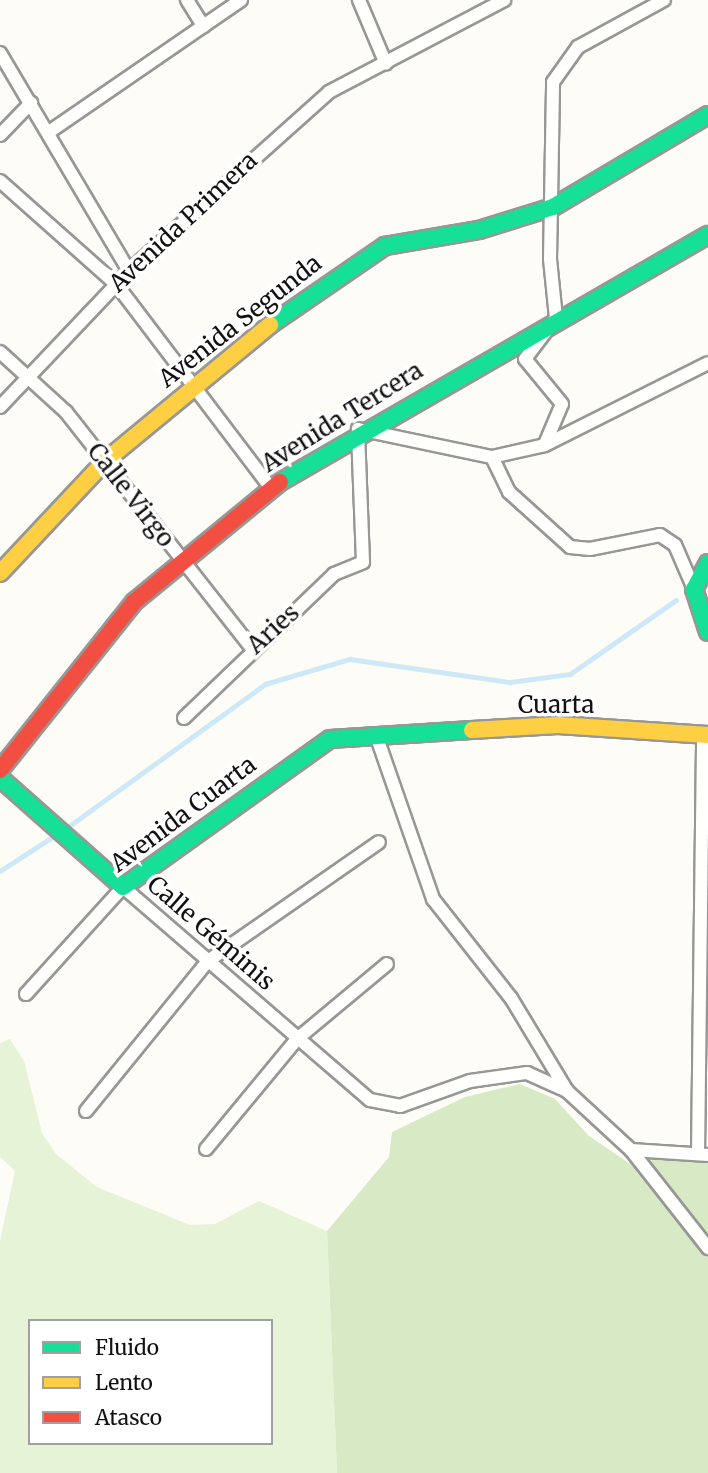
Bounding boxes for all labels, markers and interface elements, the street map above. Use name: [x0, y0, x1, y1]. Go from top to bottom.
street label: Avenida Primera: [103, 146, 263, 298]
street label: Avenida Segunda: [153, 249, 327, 393]
street label: Avenida Tercera: [256, 356, 428, 478]
street label: Calle Virgo: [81, 437, 181, 553]
street label: Aries: [241, 598, 305, 660]
street label: Cuarta: [518, 691, 594, 719]
street label: Avenida Cuarta: [105, 750, 261, 878]
street label: Calle Géminis: [141, 870, 281, 996]
legend: [28, 1319, 273, 1445]
text: Fluido: [95, 1334, 159, 1361]
text: Lento: [95, 1369, 153, 1396]
text: Atasco: [95, 1404, 162, 1431]

